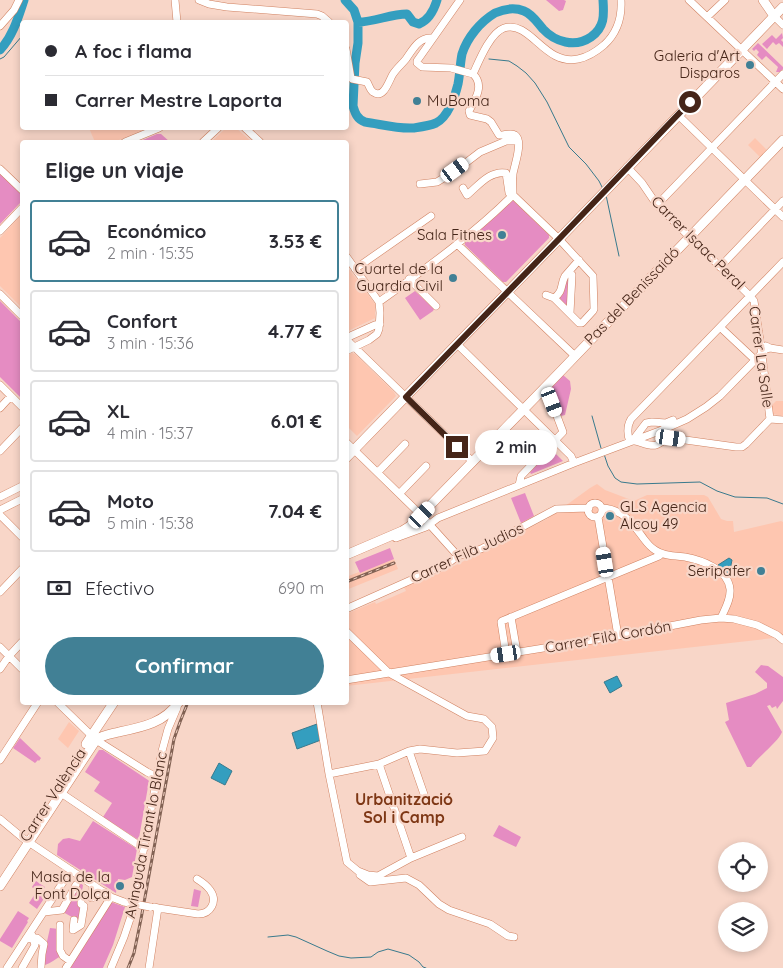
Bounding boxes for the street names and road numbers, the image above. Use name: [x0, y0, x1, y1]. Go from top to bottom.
street label: Carrer Isaac Peral: [647, 192, 749, 294]
street label: Pas del Benissaidó: [580, 243, 683, 349]
street label: Carrer La Salle: [745, 305, 778, 409]
street label: Carrer Filà Judios: [407, 518, 526, 587]
street label: Carrer Filà Cordón: [543, 616, 673, 657]
street label: Carrer València: [15, 744, 90, 845]
street label: Avinguda Tirant lo Blanc: [120, 750, 171, 920]

